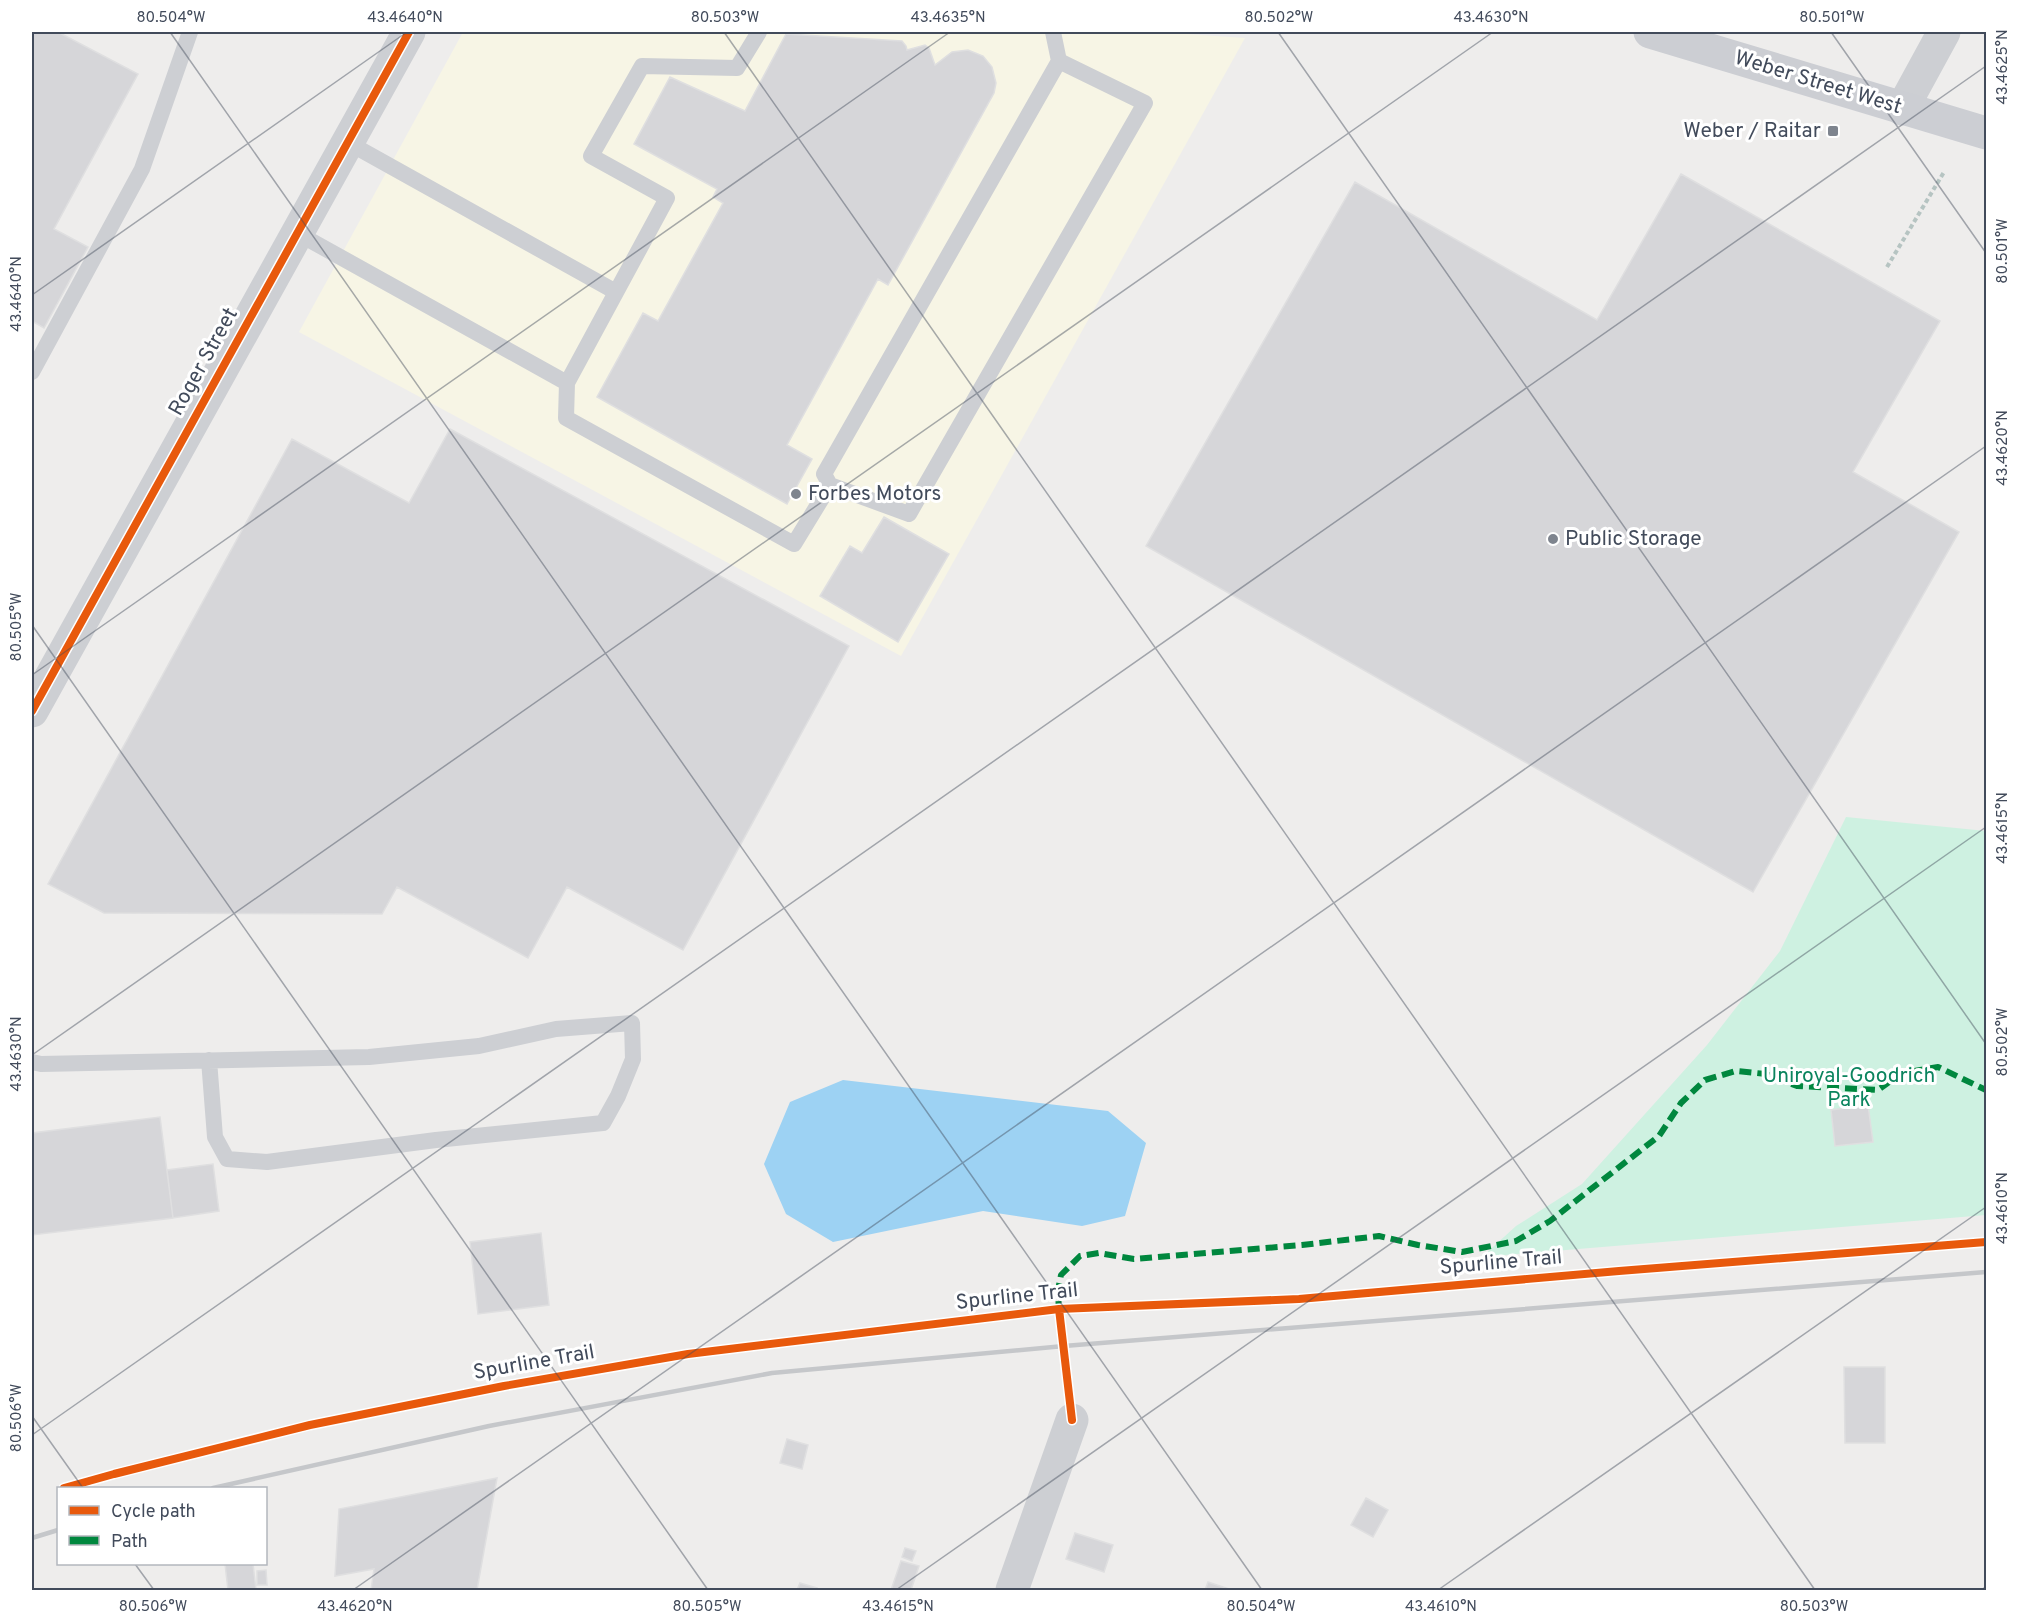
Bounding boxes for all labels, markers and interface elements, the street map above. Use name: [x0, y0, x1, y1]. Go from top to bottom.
text: 80.504°W: [137, 9, 205, 28]
text: 43.4640°N: [367, 9, 443, 28]
text: 80.503°W: [691, 9, 759, 28]
text: 43.4635°N: [910, 9, 986, 28]
text: 80.502°W: [1245, 9, 1313, 28]
text: 43.4630°N: [1453, 9, 1529, 28]
text: 80.501°W: [1799, 9, 1865, 28]
text: 43.4625°N: [1994, 29, 2013, 105]
street label: Weber Street West: [1731, 45, 1905, 121]
place label: Weber / Raitar: [1683, 118, 1821, 145]
marker: Weber / Raitar: [1826, 124, 1840, 138]
text: 80.501°W: [1994, 218, 2013, 284]
text: 43.4640°N: [8, 256, 27, 332]
street label: Roger Street: [163, 303, 245, 421]
text: 43.4620°N: [1994, 410, 2013, 486]
place label: Forbes Motors: [808, 481, 941, 508]
marker: Forbes Motors: [789, 487, 803, 501]
place label: Public Storage: [1565, 526, 1702, 553]
marker: Public Storage: [1546, 532, 1560, 546]
text: 80.505°W: [8, 593, 27, 661]
text: 43.4615°N: [1994, 792, 2013, 864]
text: 80.502°W: [1994, 1008, 2013, 1076]
text: 43.4630°N: [8, 1016, 27, 1092]
park label: Uniroyal-Goodrich Park: [1763, 1063, 1935, 1114]
text: 43.4610°N: [1994, 1172, 2013, 1244]
street label: Spurline Trail: [1439, 1244, 1563, 1282]
street label: Spurline Trail: [954, 1277, 1080, 1317]
street label: Spurline Trail: [471, 1339, 597, 1387]
text: 80.506°W: [8, 1384, 27, 1452]
legend: [57, 1487, 267, 1565]
text: Cycle path: [111, 1501, 196, 1524]
text: Path: [111, 1531, 148, 1554]
text: 80.506°W: [119, 1598, 187, 1617]
text: 43.4620°N: [317, 1598, 393, 1617]
text: 80.505°W: [673, 1598, 741, 1617]
text: 43.4615°N: [862, 1598, 934, 1617]
text: 80.504°W: [1227, 1598, 1295, 1617]
text: 43.4610°N: [1405, 1598, 1477, 1617]
text: 80.503°W: [1780, 1598, 1848, 1617]

